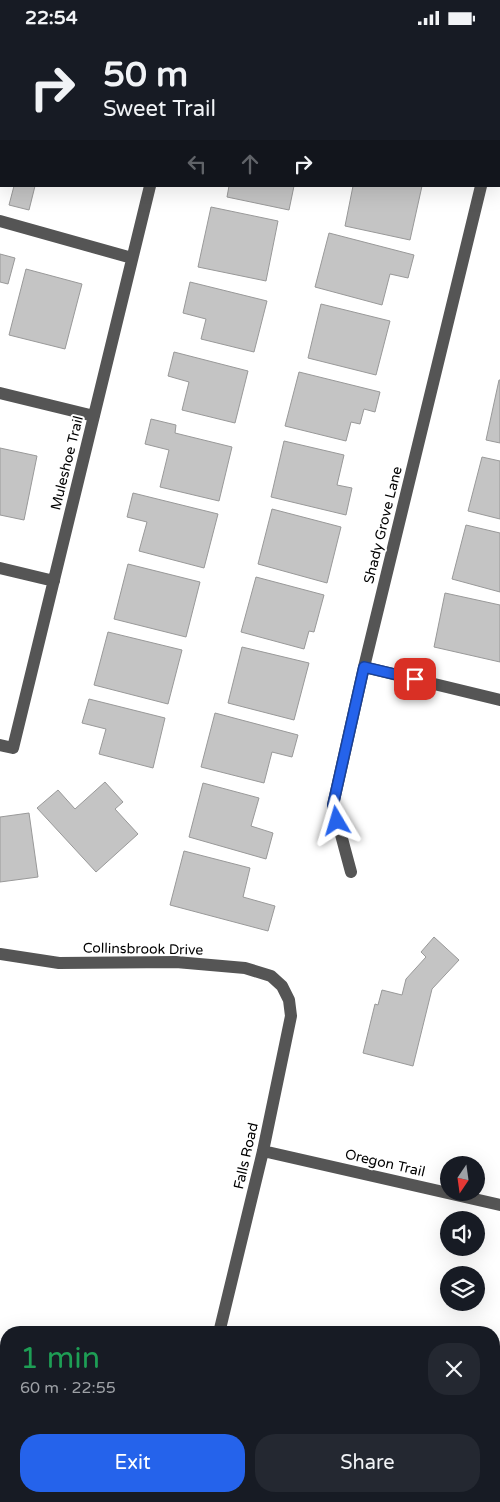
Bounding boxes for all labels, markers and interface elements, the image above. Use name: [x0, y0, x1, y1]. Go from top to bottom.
text: 22:54: [25, 7, 78, 29]
text: 50 m: [103, 54, 188, 96]
icon: right: [20, 55, 85, 120]
text: Sweet Trail: [103, 96, 216, 122]
icon: left: [183, 150, 211, 178]
icon: ahead: [236, 150, 264, 178]
icon: right: [289, 150, 317, 178]
street label: Muleshoe Trail: [47, 414, 87, 512]
street label: Shady Grove Lane: [360, 464, 406, 585]
pin: [394, 658, 436, 700]
icon: arrive: [401, 665, 429, 693]
position arrow: [310, 794, 362, 846]
street label: Collinsbrook Drive: [83, 939, 203, 959]
street label: Falls Road: [230, 1121, 262, 1191]
street label: Oregon Trail: [343, 1146, 427, 1180]
north arrow: [440, 1156, 485, 1201]
map controls: [440, 1156, 485, 1311]
button: sound: [440, 1211, 485, 1256]
button: layers: [440, 1266, 485, 1311]
text: 1 min: [20, 1340, 100, 1377]
button: close: [428, 1343, 480, 1395]
text: 60 m · 22:55: [20, 1378, 116, 1398]
button: Exit: [20, 1434, 245, 1492]
button: Share: [255, 1434, 480, 1492]

